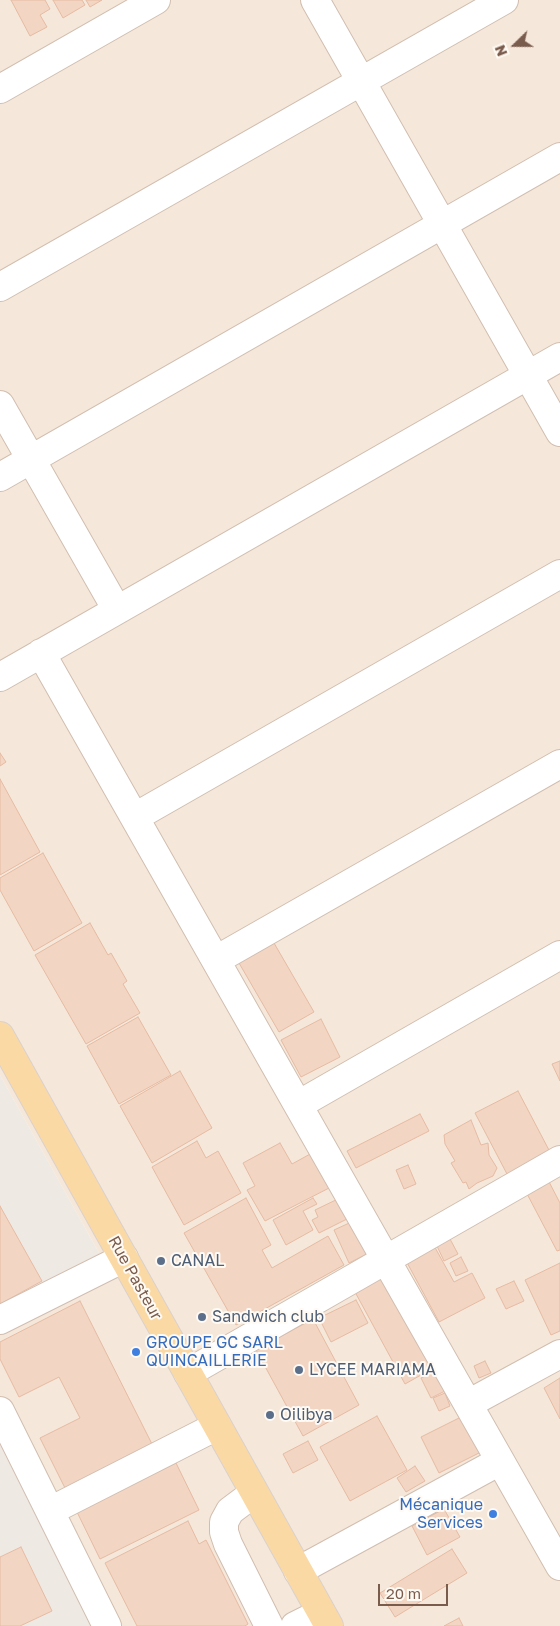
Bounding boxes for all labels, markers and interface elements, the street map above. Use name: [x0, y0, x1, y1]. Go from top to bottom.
north arrow: [490, 20, 540, 70]
text: N: [491, 43, 511, 59]
street label: Rue Pasteur: [104, 1233, 166, 1323]
place label: CANAL: [171, 1251, 224, 1271]
marker: CANAL: [155, 1255, 167, 1267]
place label: Sandwich club: [212, 1307, 324, 1327]
marker: Sandwich club: [196, 1311, 208, 1323]
place label: GROUPE GC SARL QUINCAILLERIE: [146, 1333, 283, 1371]
marker: GROUPE GC SARL QUINCAILLERIE: [130, 1346, 142, 1358]
place label: LYCEE MARIAMA: [309, 1360, 436, 1380]
marker: LYCEE MARIAMA: [293, 1364, 305, 1376]
place label: Oilibya: [280, 1405, 333, 1425]
marker: Oilibya: [264, 1409, 276, 1421]
place label: Mécanique Services: [399, 1495, 483, 1533]
marker: Mécanique Services: [487, 1508, 499, 1520]
scale bar: [380, 1574, 450, 1606]
text: 20 m: [386, 1584, 421, 1602]

